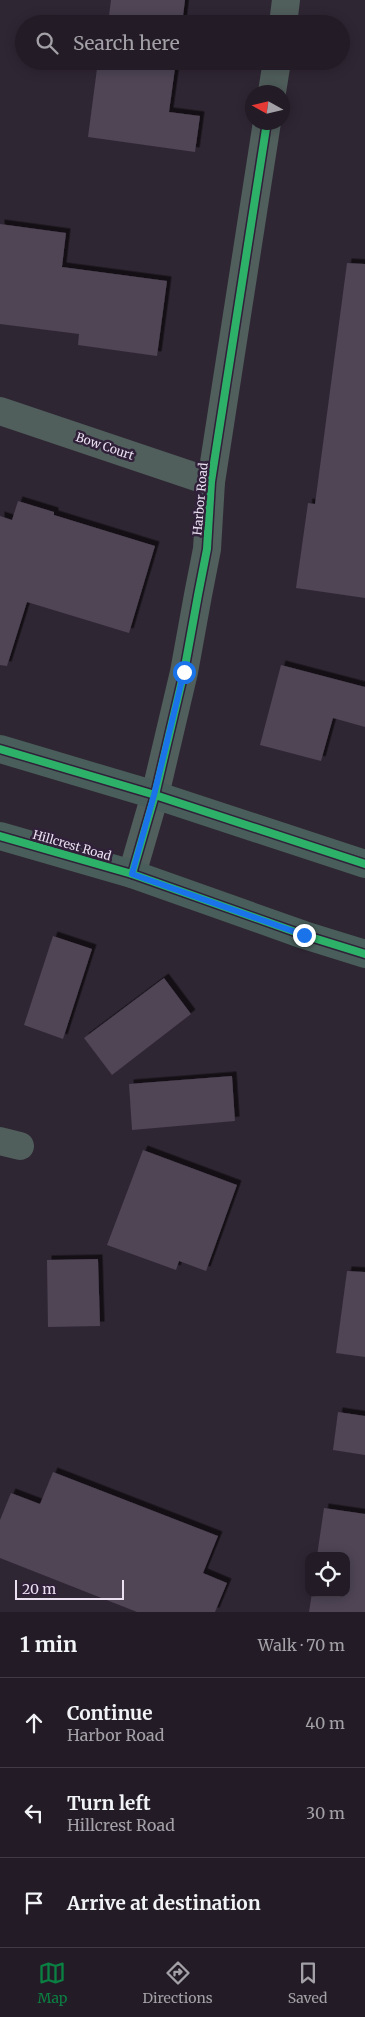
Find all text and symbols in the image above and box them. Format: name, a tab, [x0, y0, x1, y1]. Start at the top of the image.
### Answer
search box	[15, 15, 350, 70]
icon: search	[33, 29, 61, 57]
text: Search here	[73, 31, 180, 55]
north arrow	[245, 85, 290, 130]
street label: Bow Court	[74, 429, 136, 463]
street label: Harbor Road	[189, 462, 211, 536]
route start	[173, 661, 196, 684]
street label: Hillcrest Road	[31, 827, 113, 863]
route end	[293, 924, 316, 947]
map controls	[305, 1552, 350, 1597]
button: locate	[305, 1552, 350, 1597]
scale bar	[15, 1577, 124, 1600]
text: 20 m	[22, 1580, 56, 1598]
text: 1 min	[20, 1631, 77, 1658]
text: Walk · 70 m	[258, 1635, 345, 1655]
text: Continue	[67, 1701, 153, 1725]
icon: ahead	[20, 1709, 48, 1737]
text: 40 m	[305, 1713, 345, 1733]
text: Harbor Road	[67, 1725, 164, 1745]
text: Turn left	[67, 1791, 151, 1815]
icon: left	[20, 1799, 48, 1827]
text: 30 m	[306, 1803, 345, 1823]
text: Hillcrest Road	[67, 1815, 175, 1835]
icon: arrive	[20, 1889, 48, 1917]
text: Arrive at destination	[67, 1891, 261, 1915]
tab: Map	[38, 1959, 67, 2007]
tab: Directions	[143, 1959, 213, 2007]
tab: Saved	[288, 1959, 327, 2007]

